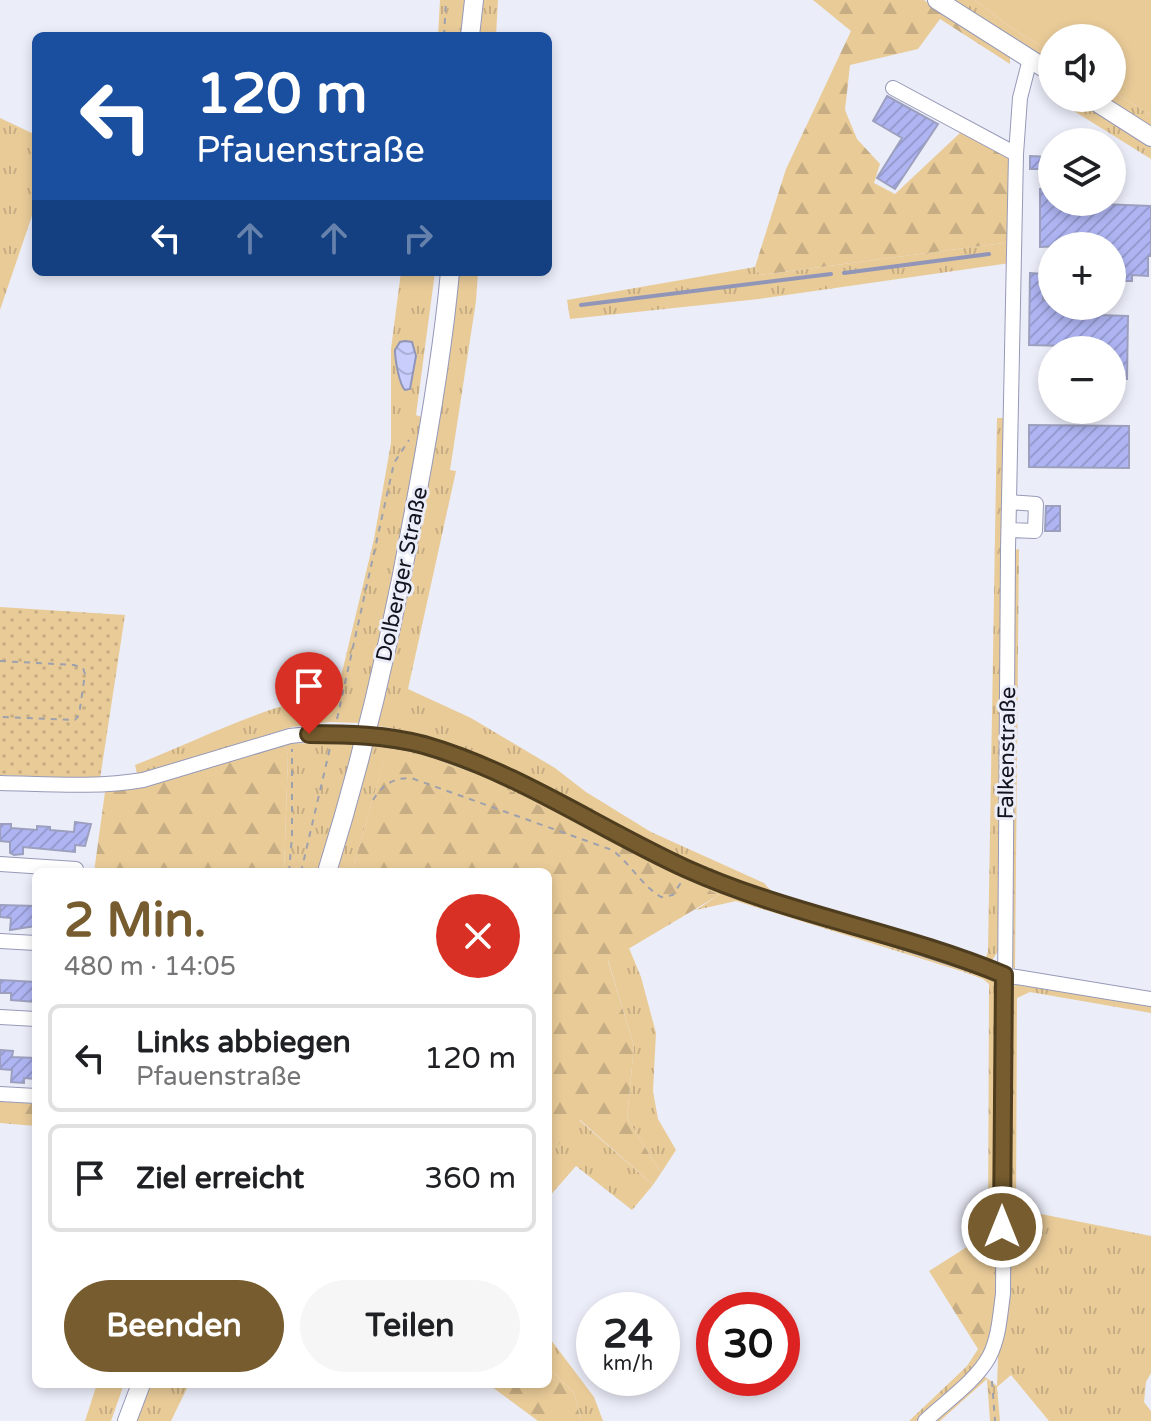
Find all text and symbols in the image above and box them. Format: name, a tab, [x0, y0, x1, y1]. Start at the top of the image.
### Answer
map controls	[1038, 24, 1126, 424]
button: sound	[1038, 24, 1126, 112]
text: 120 m	[196, 61, 367, 128]
icon: left	[64, 64, 168, 168]
button: layers	[1038, 128, 1126, 216]
text: Pfauenstraße	[196, 129, 425, 172]
icon: left	[144, 216, 188, 260]
icon: ahead	[228, 216, 272, 260]
icon: ahead	[312, 216, 356, 260]
icon: right	[396, 216, 440, 260]
button: +	[1038, 232, 1126, 320]
button: −	[1038, 336, 1126, 424]
street label: Dolberger Straße	[371, 484, 433, 664]
pin	[275, 652, 343, 734]
icon: arrive	[287, 664, 331, 708]
street label: Falkenstraße	[993, 686, 1021, 820]
text: 2 Min.	[64, 892, 206, 950]
button: close	[436, 894, 520, 978]
text: 480 m · 14:05	[64, 951, 236, 982]
text: Links abbiegen	[136, 1024, 351, 1061]
icon: left	[68, 1036, 112, 1080]
text: 120 m	[424, 1040, 516, 1077]
text: Pfauenstraße	[136, 1061, 301, 1092]
icon: arrive	[68, 1156, 112, 1200]
text: Ziel erreicht	[136, 1160, 304, 1197]
text: 360 m	[424, 1160, 516, 1197]
position arrow	[960, 1185, 1044, 1269]
button: Beenden	[64, 1280, 284, 1372]
button: Teilen	[300, 1280, 520, 1372]
speed limit sign: 30	[696, 1292, 800, 1396]
text: 24	[603, 1310, 653, 1358]
text: km/h	[603, 1352, 653, 1376]

